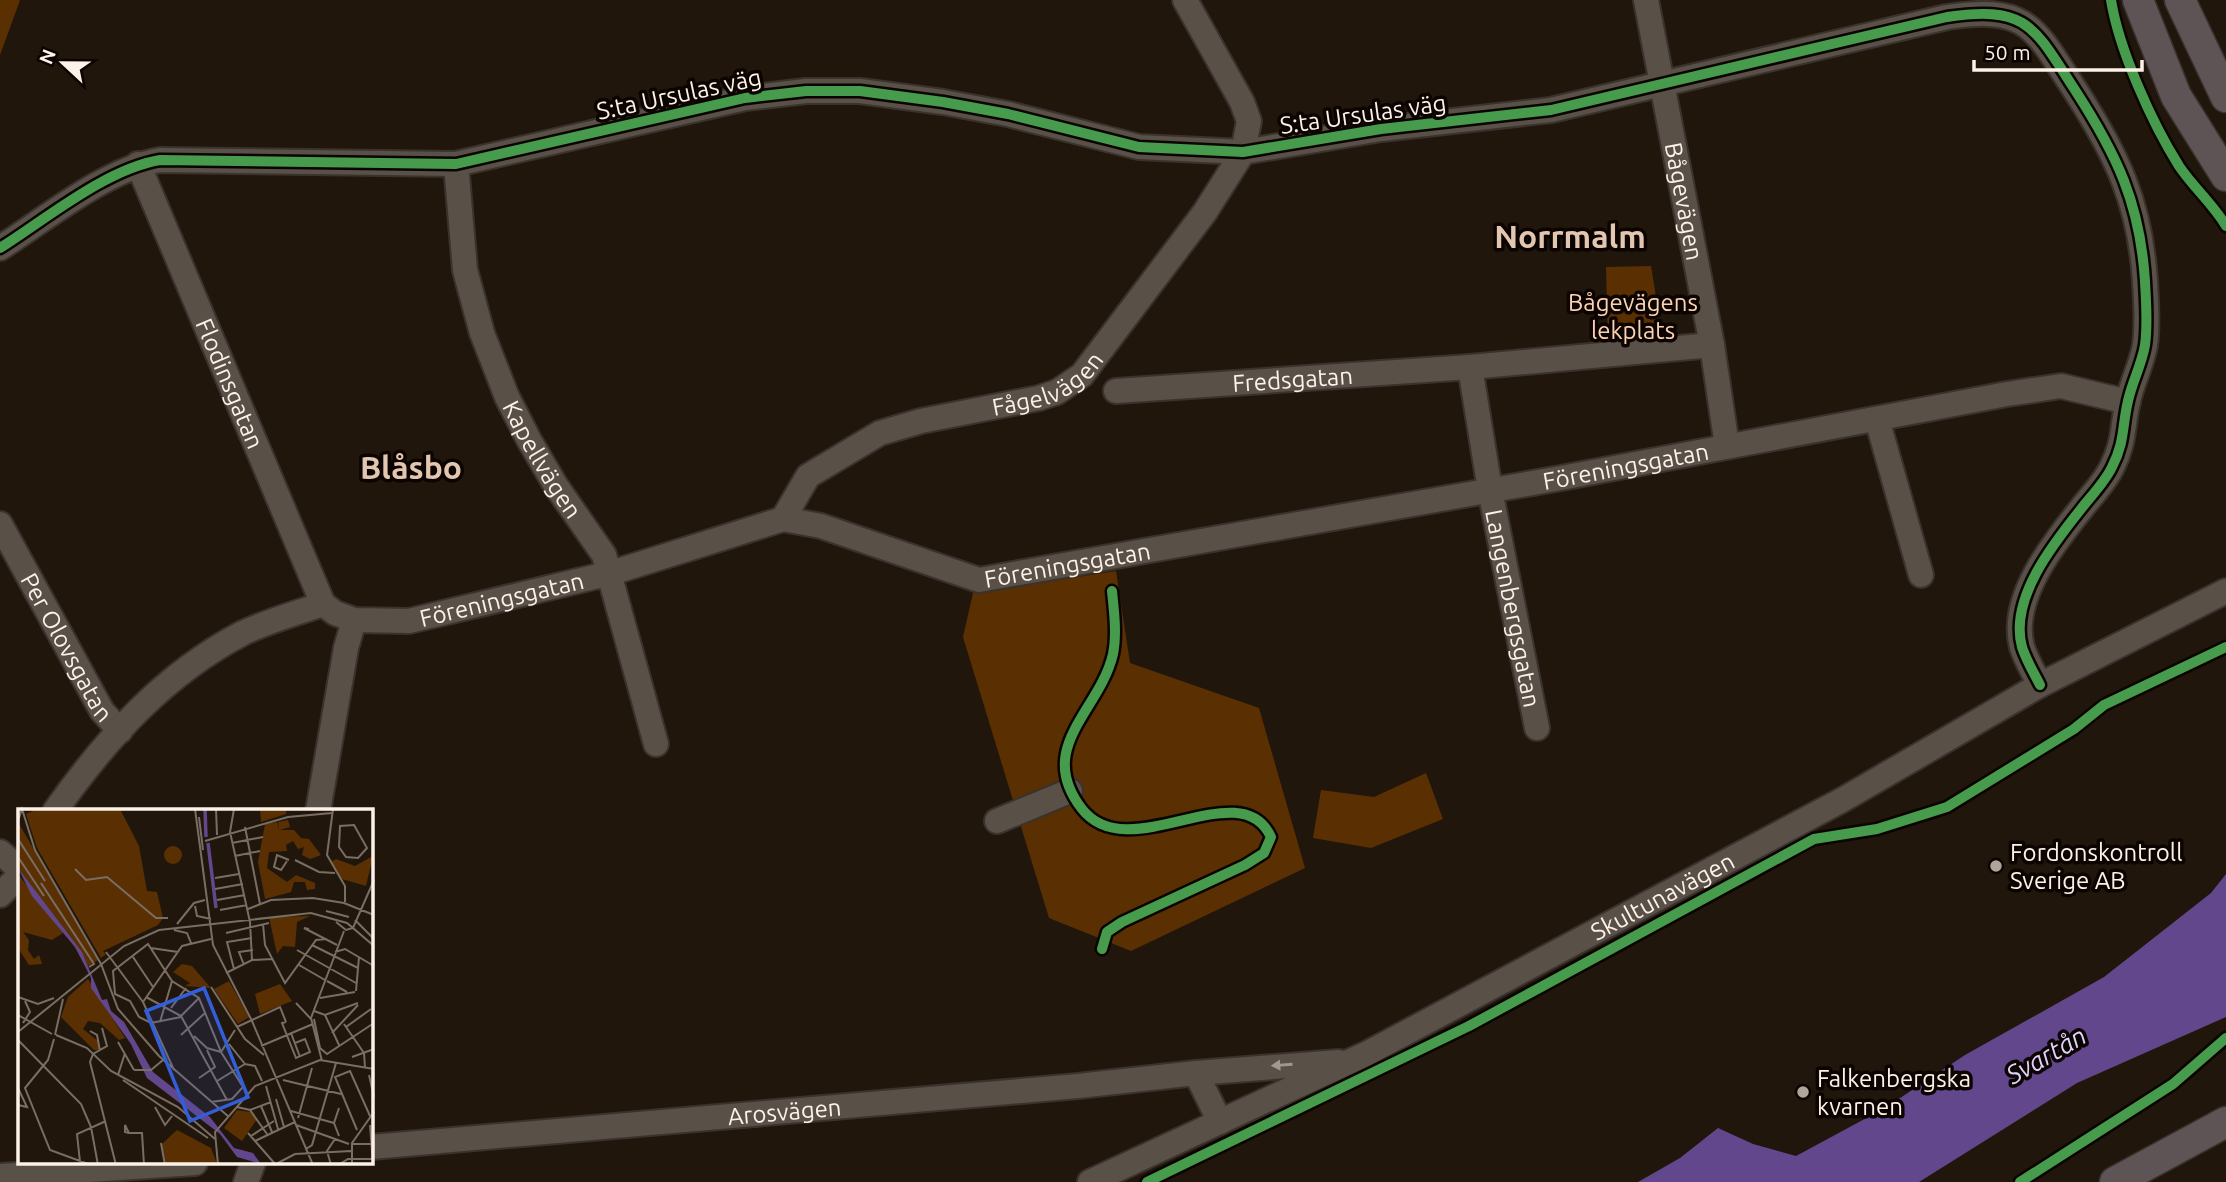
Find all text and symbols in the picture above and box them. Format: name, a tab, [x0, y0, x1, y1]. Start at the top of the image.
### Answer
north arrow	[28, 28, 98, 98]
scale bar	[1974, 28, 2142, 72]
text: 50 m	[1984, 40, 2031, 64]
text: N	[34, 46, 60, 67]
street label: S:ta Ursulas väg	[594, 63, 764, 125]
street label: S:ta Ursulas väg	[1278, 89, 1448, 139]
street label: Bågevägen	[1660, 140, 1709, 263]
district label: Norrmalm	[1494, 218, 1646, 254]
park label: Bågevägens lekplats	[1568, 289, 1698, 344]
street label: Flodinsgatan	[191, 314, 270, 453]
street label: Fågelvägen	[990, 347, 1108, 420]
street label: Fredsgatan	[1232, 361, 1354, 397]
street label: Kapellvägen	[498, 396, 588, 523]
street label: Föreningsgatan	[1541, 437, 1711, 494]
district label: Blåsbo	[360, 449, 462, 485]
street label: Langenbergsgatan	[1481, 507, 1546, 710]
street label: Föreningsgatan	[982, 537, 1152, 592]
street label: Föreningsgatan	[417, 566, 587, 632]
street label: Per Olovsgatan	[16, 568, 118, 727]
inset map	[18, 809, 373, 1164]
place label: Fordonskontroll Sverige AB	[2010, 839, 2182, 894]
street label: Skultunavägen	[1586, 847, 1739, 945]
marker: Fordonskontroll Sverige AB	[1988, 858, 2004, 874]
water label: Svartån	[2000, 1021, 2091, 1090]
one-way arrow	[1270, 1059, 1292, 1070]
place label: Falkenbergska kvarnen	[1817, 1065, 1971, 1120]
marker: Falkenbergska kvarnen	[1795, 1084, 1811, 1100]
street label: Arosvägen	[727, 1093, 842, 1130]

